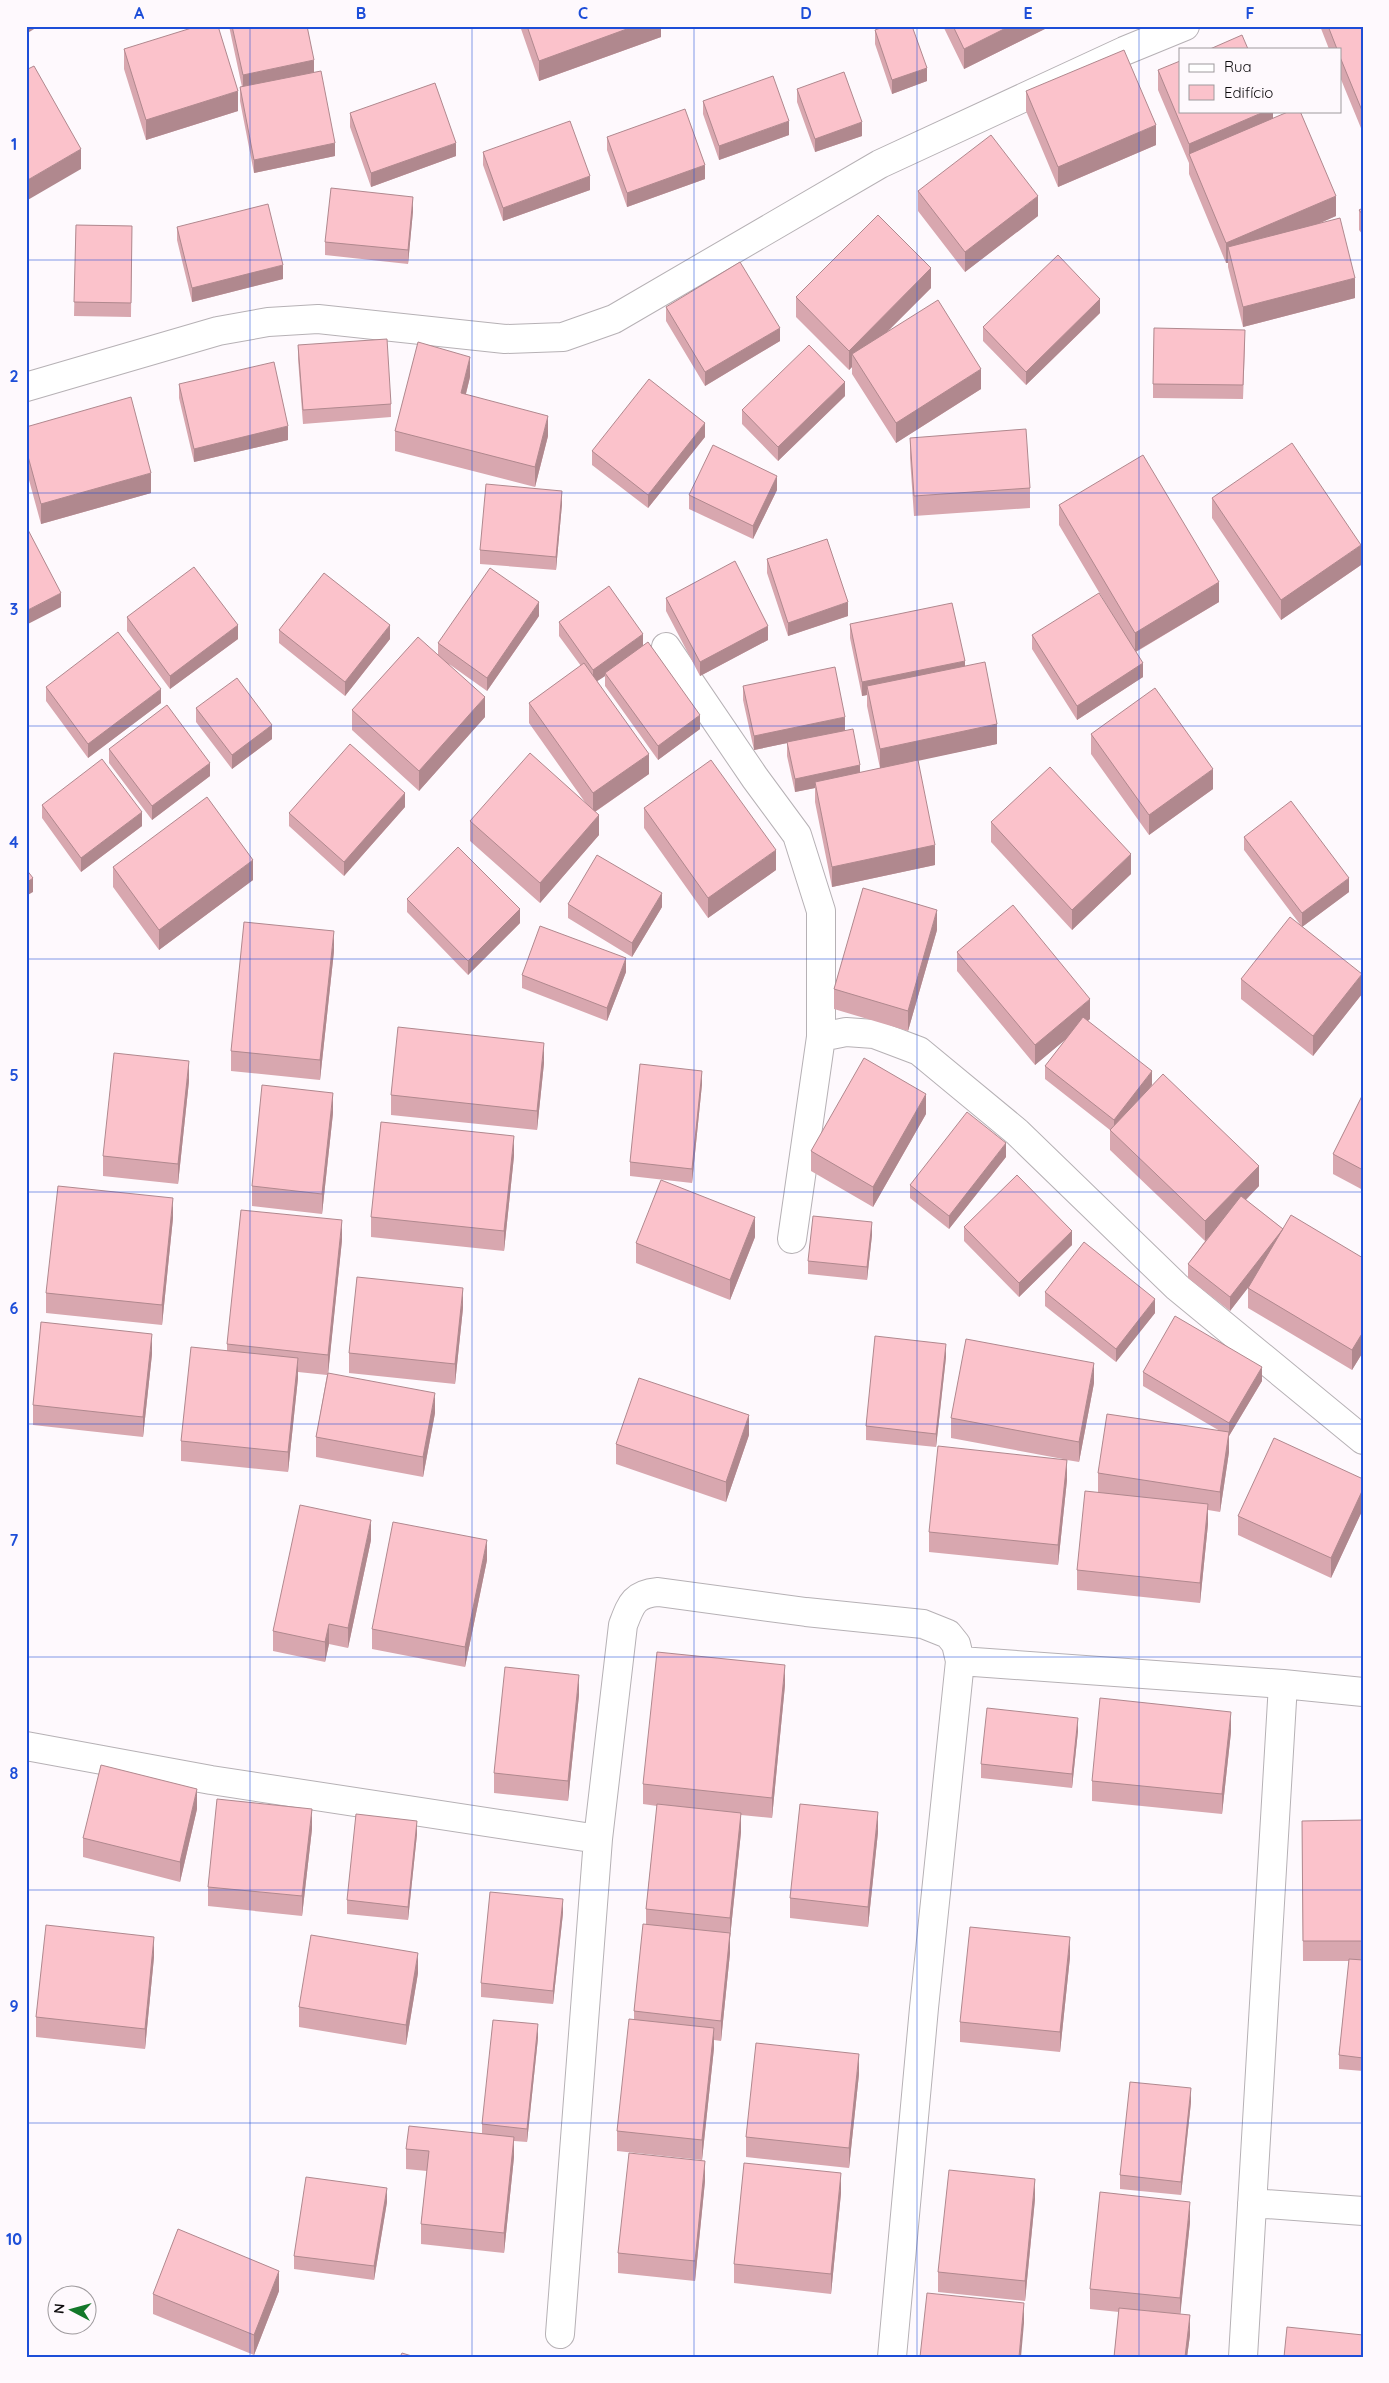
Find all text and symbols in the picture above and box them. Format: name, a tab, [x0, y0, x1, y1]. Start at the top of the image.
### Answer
text: A	[134, 3, 145, 23]
text: B	[356, 3, 366, 23]
text: C	[578, 3, 588, 23]
text: D	[800, 3, 812, 23]
text: E	[1023, 3, 1033, 23]
text: F	[1246, 3, 1255, 23]
legend	[1179, 48, 1342, 112]
text: Rua	[1224, 57, 1252, 76]
text: Edifício	[1224, 83, 1273, 102]
text: 1	[11, 134, 17, 154]
text: 2	[9, 366, 19, 386]
text: 3	[10, 599, 18, 619]
text: 4	[9, 832, 19, 852]
text: 5	[9, 1065, 19, 1085]
text: 6	[10, 1298, 19, 1318]
text: 7	[10, 1530, 19, 1550]
text: 8	[10, 1763, 19, 1783]
text: 9	[9, 1996, 19, 2016]
text: 10	[6, 2229, 22, 2249]
north arrow	[48, 2286, 98, 2336]
text: N	[50, 2303, 69, 2315]

